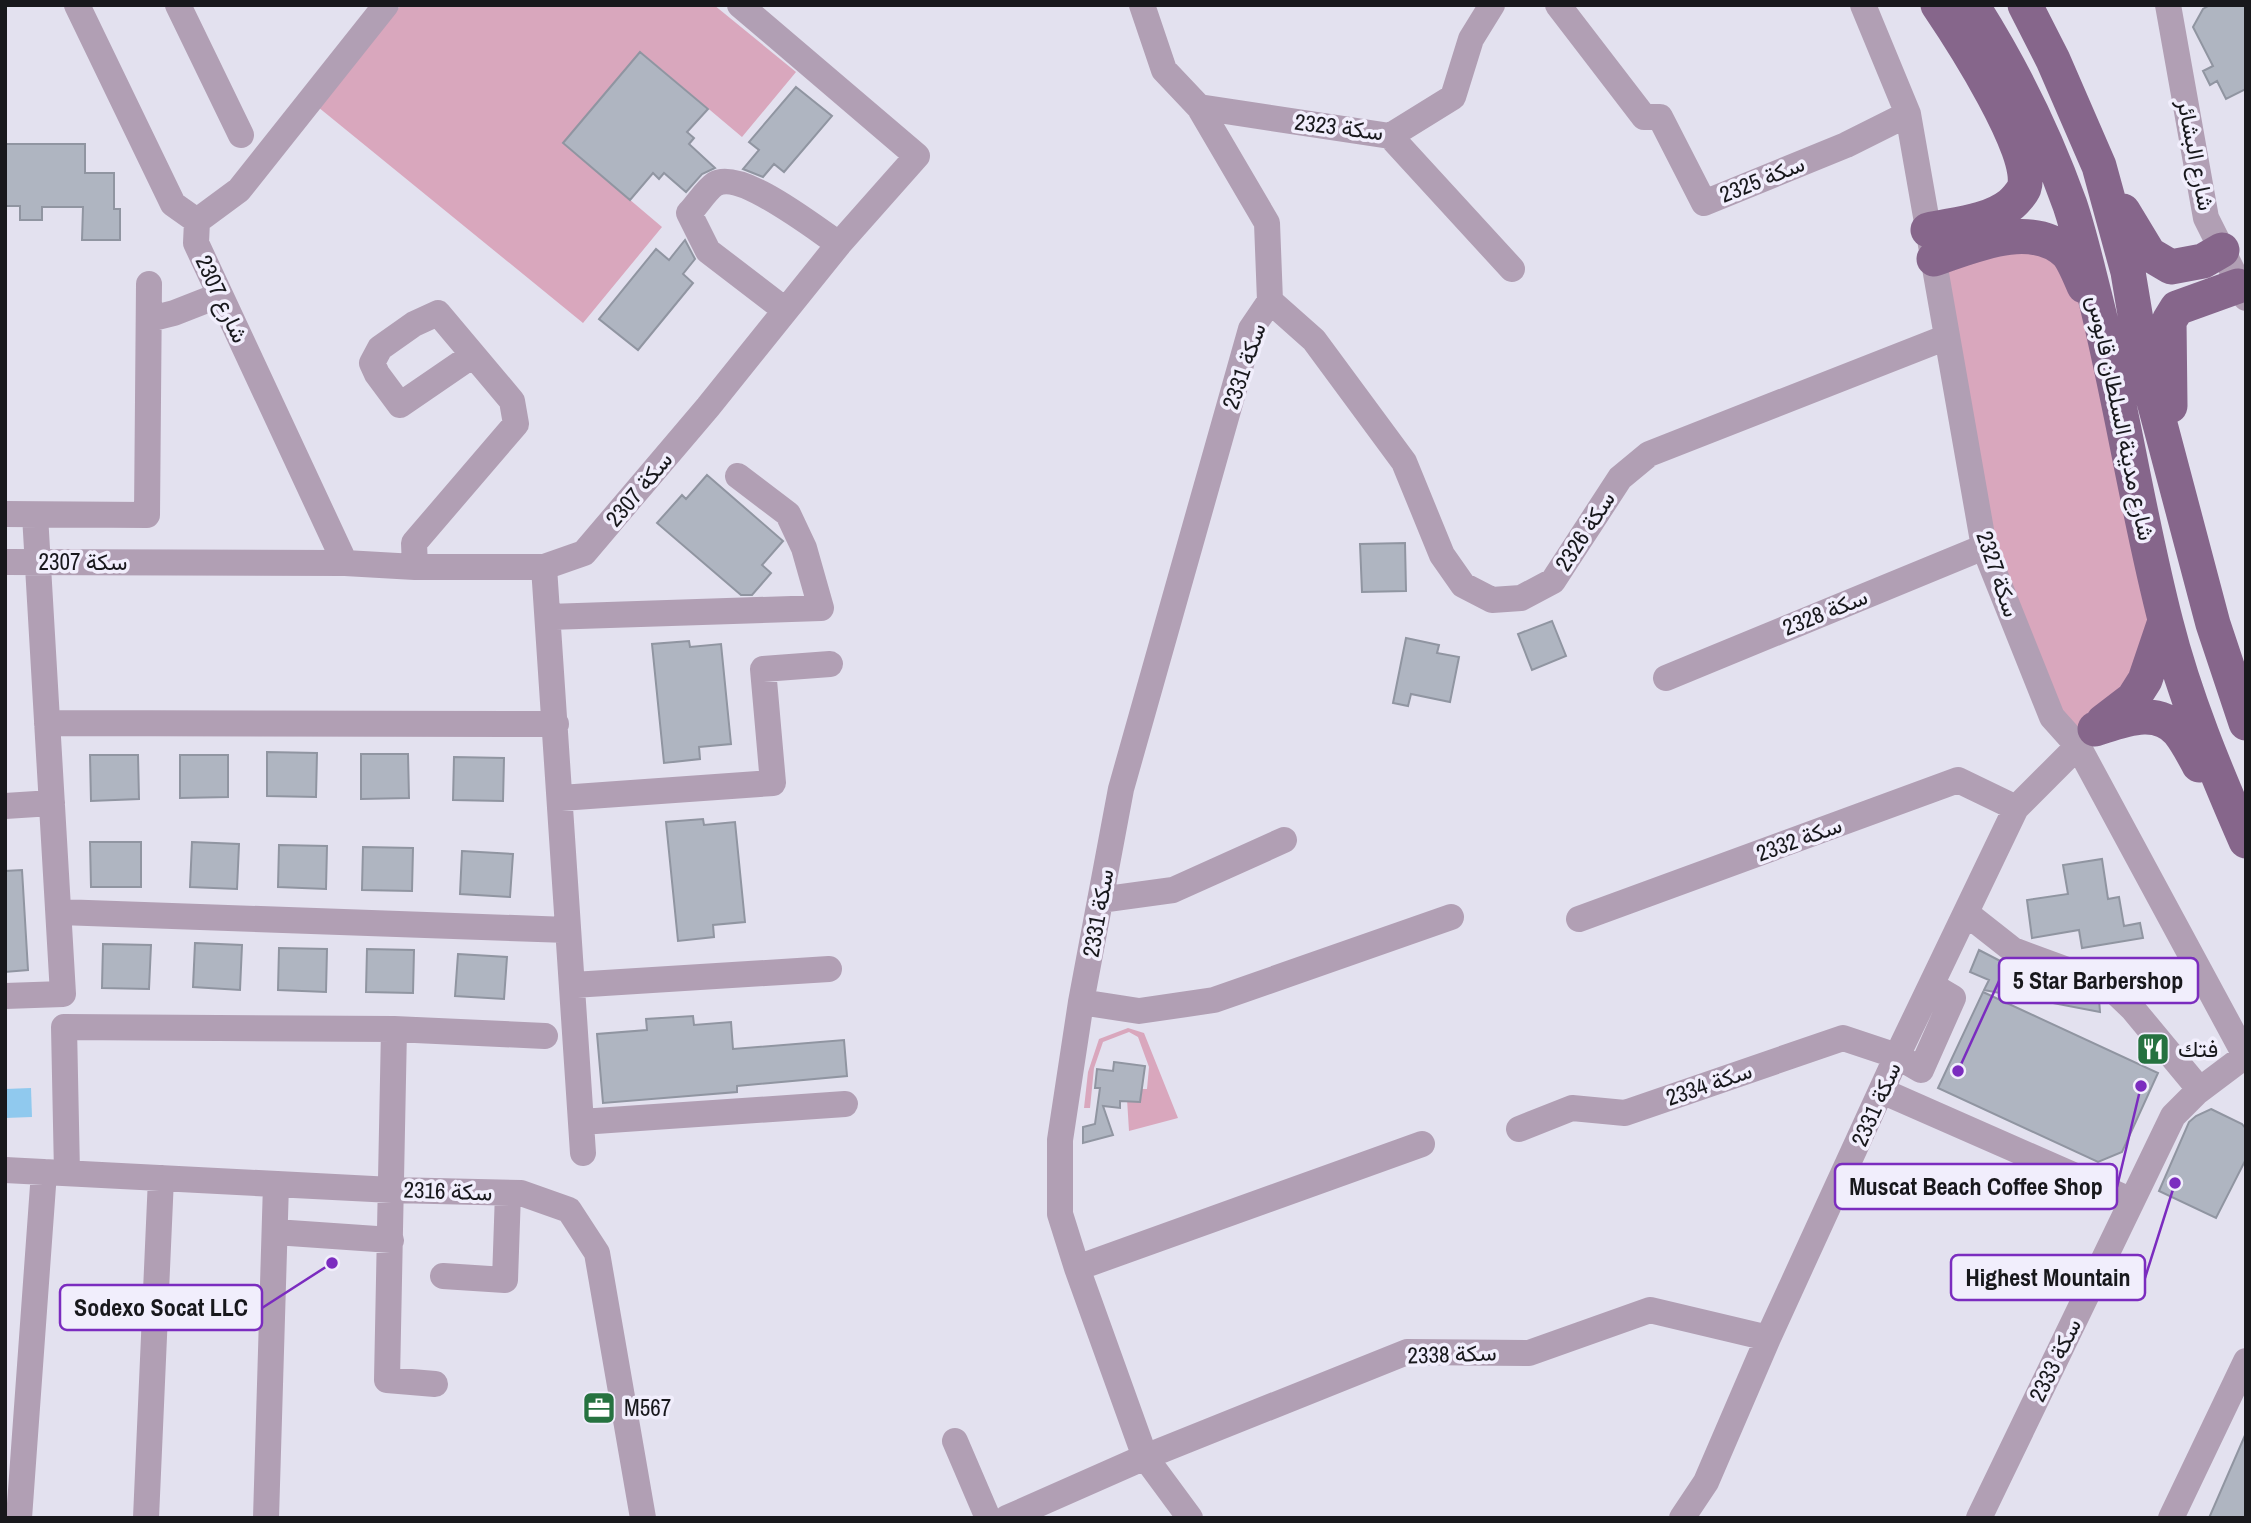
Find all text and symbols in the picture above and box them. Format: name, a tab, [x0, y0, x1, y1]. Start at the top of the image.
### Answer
street label: شارع البشائر	[2169, 96, 2222, 213]
street label: سكة 2323	[1293, 106, 1385, 147]
street label: سكة 2325	[1715, 147, 1809, 210]
street label: 2307 شارع	[188, 250, 256, 348]
street label: شارع مدينة السلطان قابوس	[2079, 292, 2163, 544]
street label: سكة 2331	[1214, 319, 1273, 413]
street label: سكة 2307	[598, 445, 679, 533]
street label: سكة 2326	[1547, 485, 1622, 576]
street label: سكة 2327	[1969, 527, 2028, 621]
street label: سكة 2307	[38, 546, 128, 577]
street label: سكة 2328	[1778, 580, 1872, 643]
street label: سكة 2332	[1752, 809, 1846, 868]
street label: سكة 2331	[1075, 866, 1121, 959]
callout: 5 Star Barbershop	[1999, 958, 2198, 1003]
text: 5 Star Barbershop	[2013, 964, 2183, 996]
restaurant icon: فتك	[2134, 1030, 2172, 1068]
place label: فتك	[2178, 1033, 2218, 1064]
street label: سكة 2334	[1662, 1054, 1756, 1113]
street label: سكة 2331	[1843, 1057, 1908, 1151]
callout: Muscat Beach Coffee Shop	[1835, 1164, 2117, 1209]
text: Muscat Beach Coffee Shop	[1849, 1170, 2103, 1202]
street label: 2316 سكة	[403, 1173, 493, 1208]
callout: Highest Mountain	[1951, 1255, 2145, 1300]
text: Highest Mountain	[1965, 1261, 2131, 1293]
callout: Sodexo Socat LLC	[60, 1285, 262, 1330]
text: Sodexo Socat LLC	[74, 1291, 248, 1323]
street label: سكة 2333	[2021, 1313, 2088, 1407]
street label: سكة 2338	[1407, 1336, 1497, 1371]
office icon: M567	[580, 1389, 618, 1427]
place label: M567	[624, 1392, 671, 1423]

